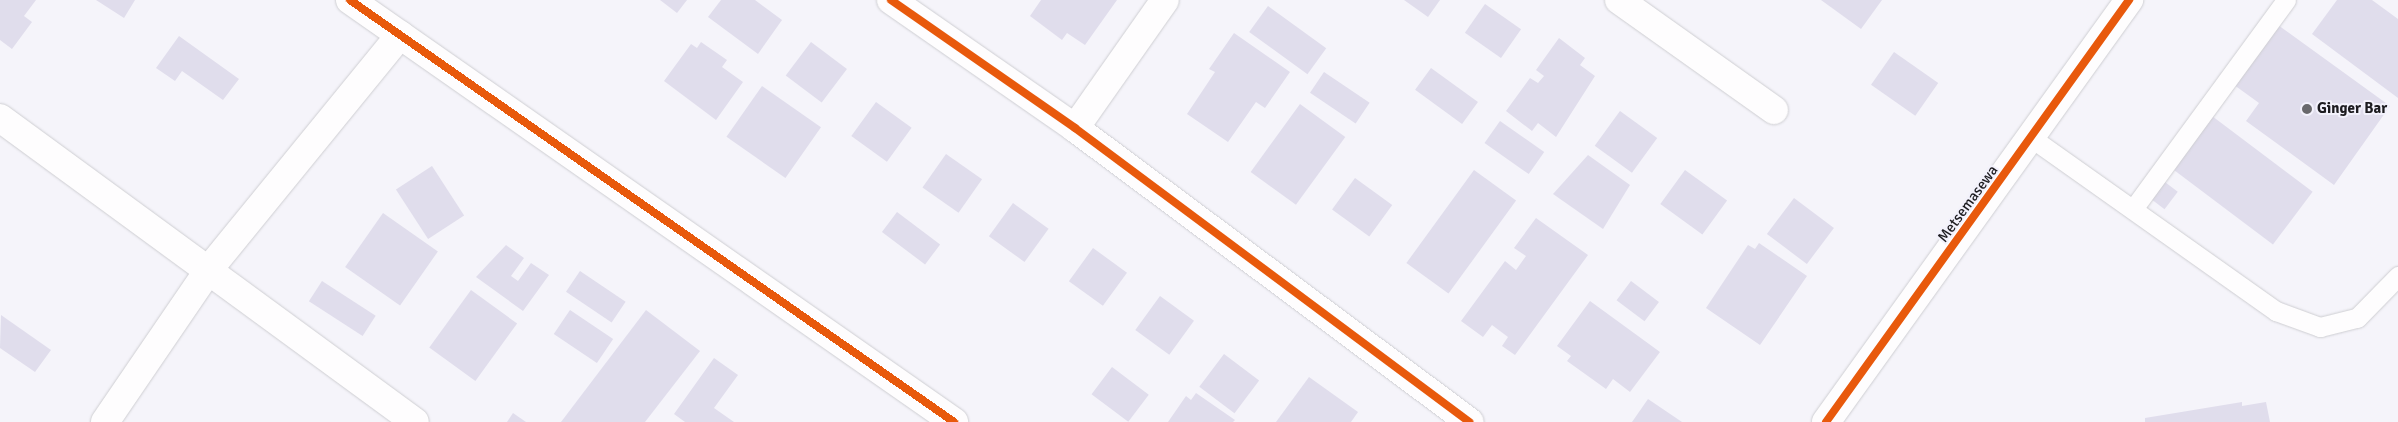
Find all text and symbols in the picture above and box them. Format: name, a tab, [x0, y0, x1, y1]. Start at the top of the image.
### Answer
place label: Ginger Bar	[2317, 100, 2387, 118]
marker: Ginger Bar	[2301, 103, 2313, 115]
street label: Metsemasewa	[1934, 162, 2002, 246]

